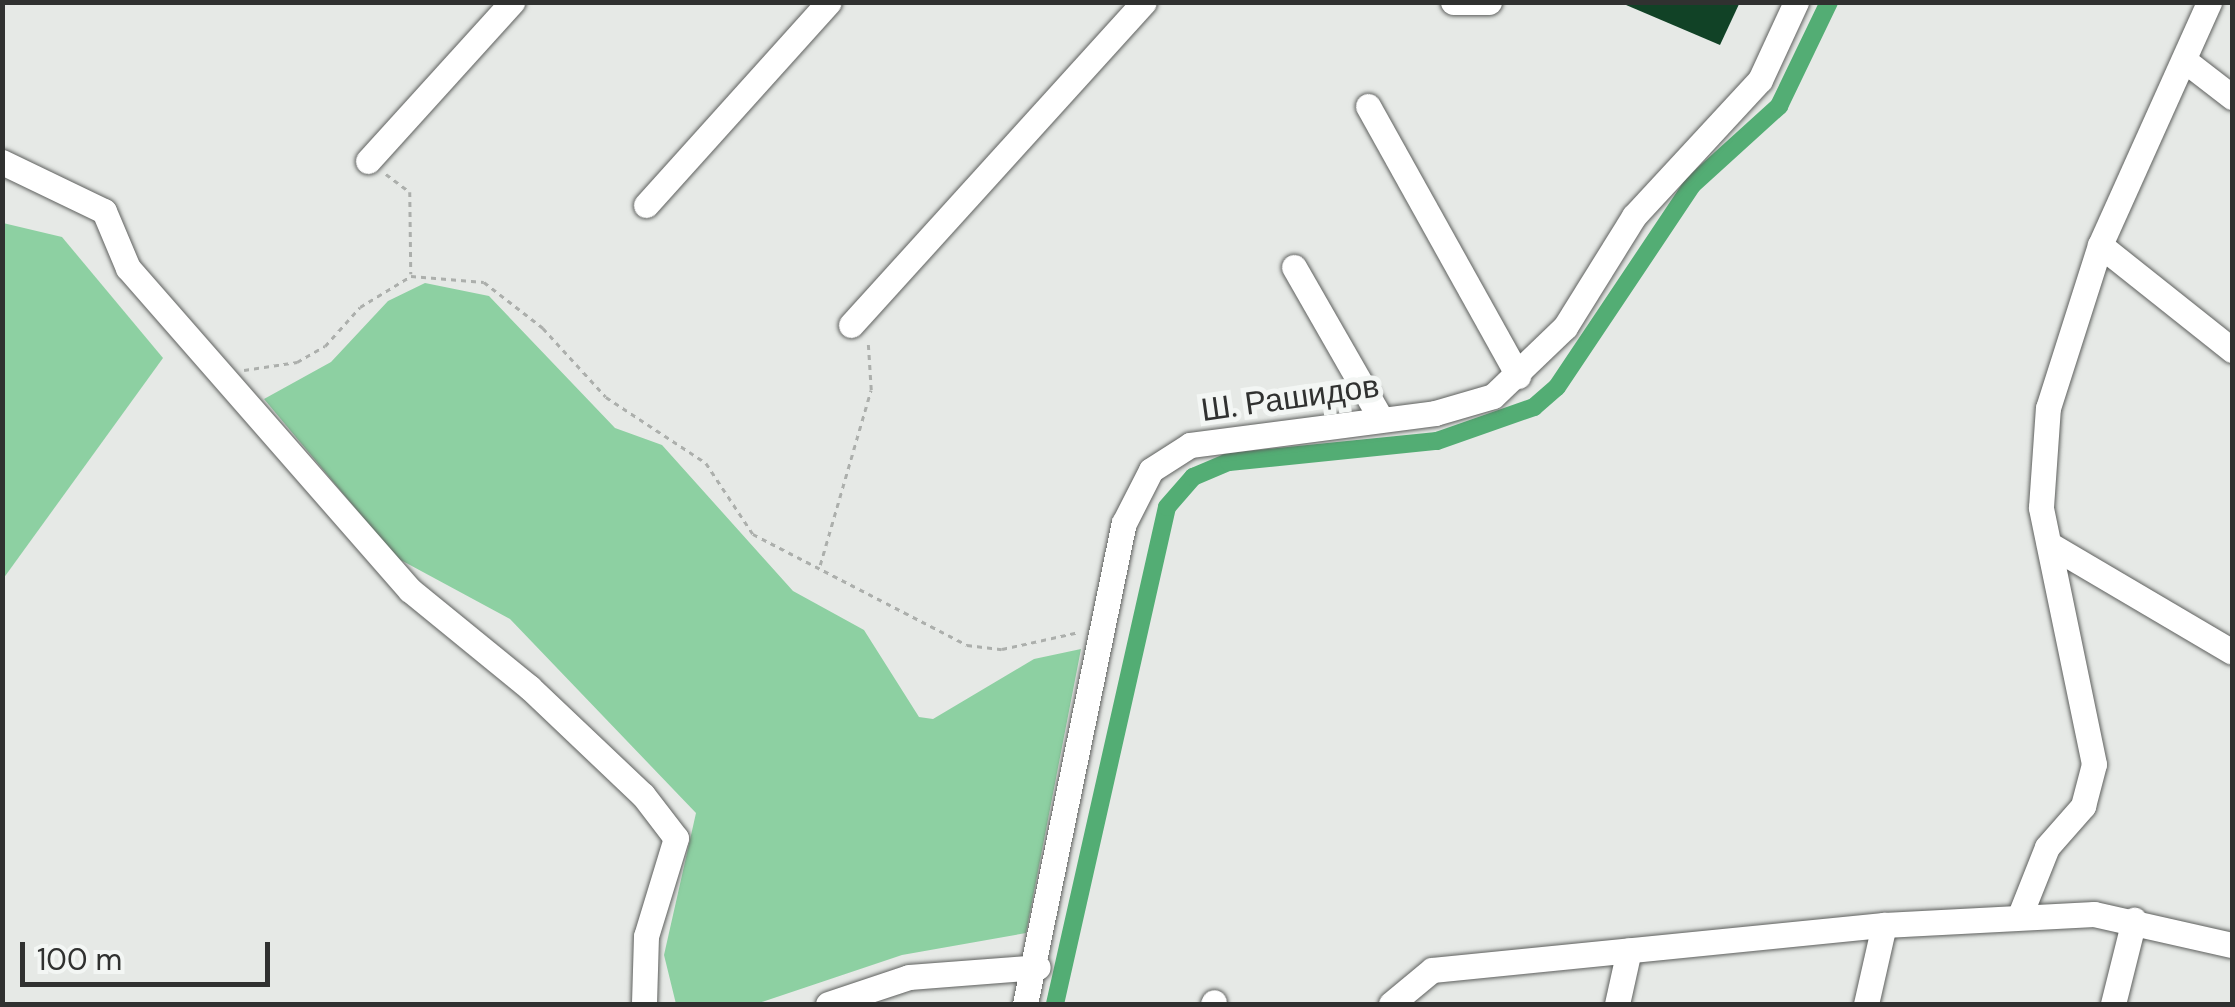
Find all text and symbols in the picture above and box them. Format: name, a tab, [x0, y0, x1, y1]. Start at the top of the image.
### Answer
street label: Ш. Рашидов	[1199, 367, 1381, 429]
scale bar	[25, 922, 275, 984]
text: 100 m	[37, 940, 122, 979]

